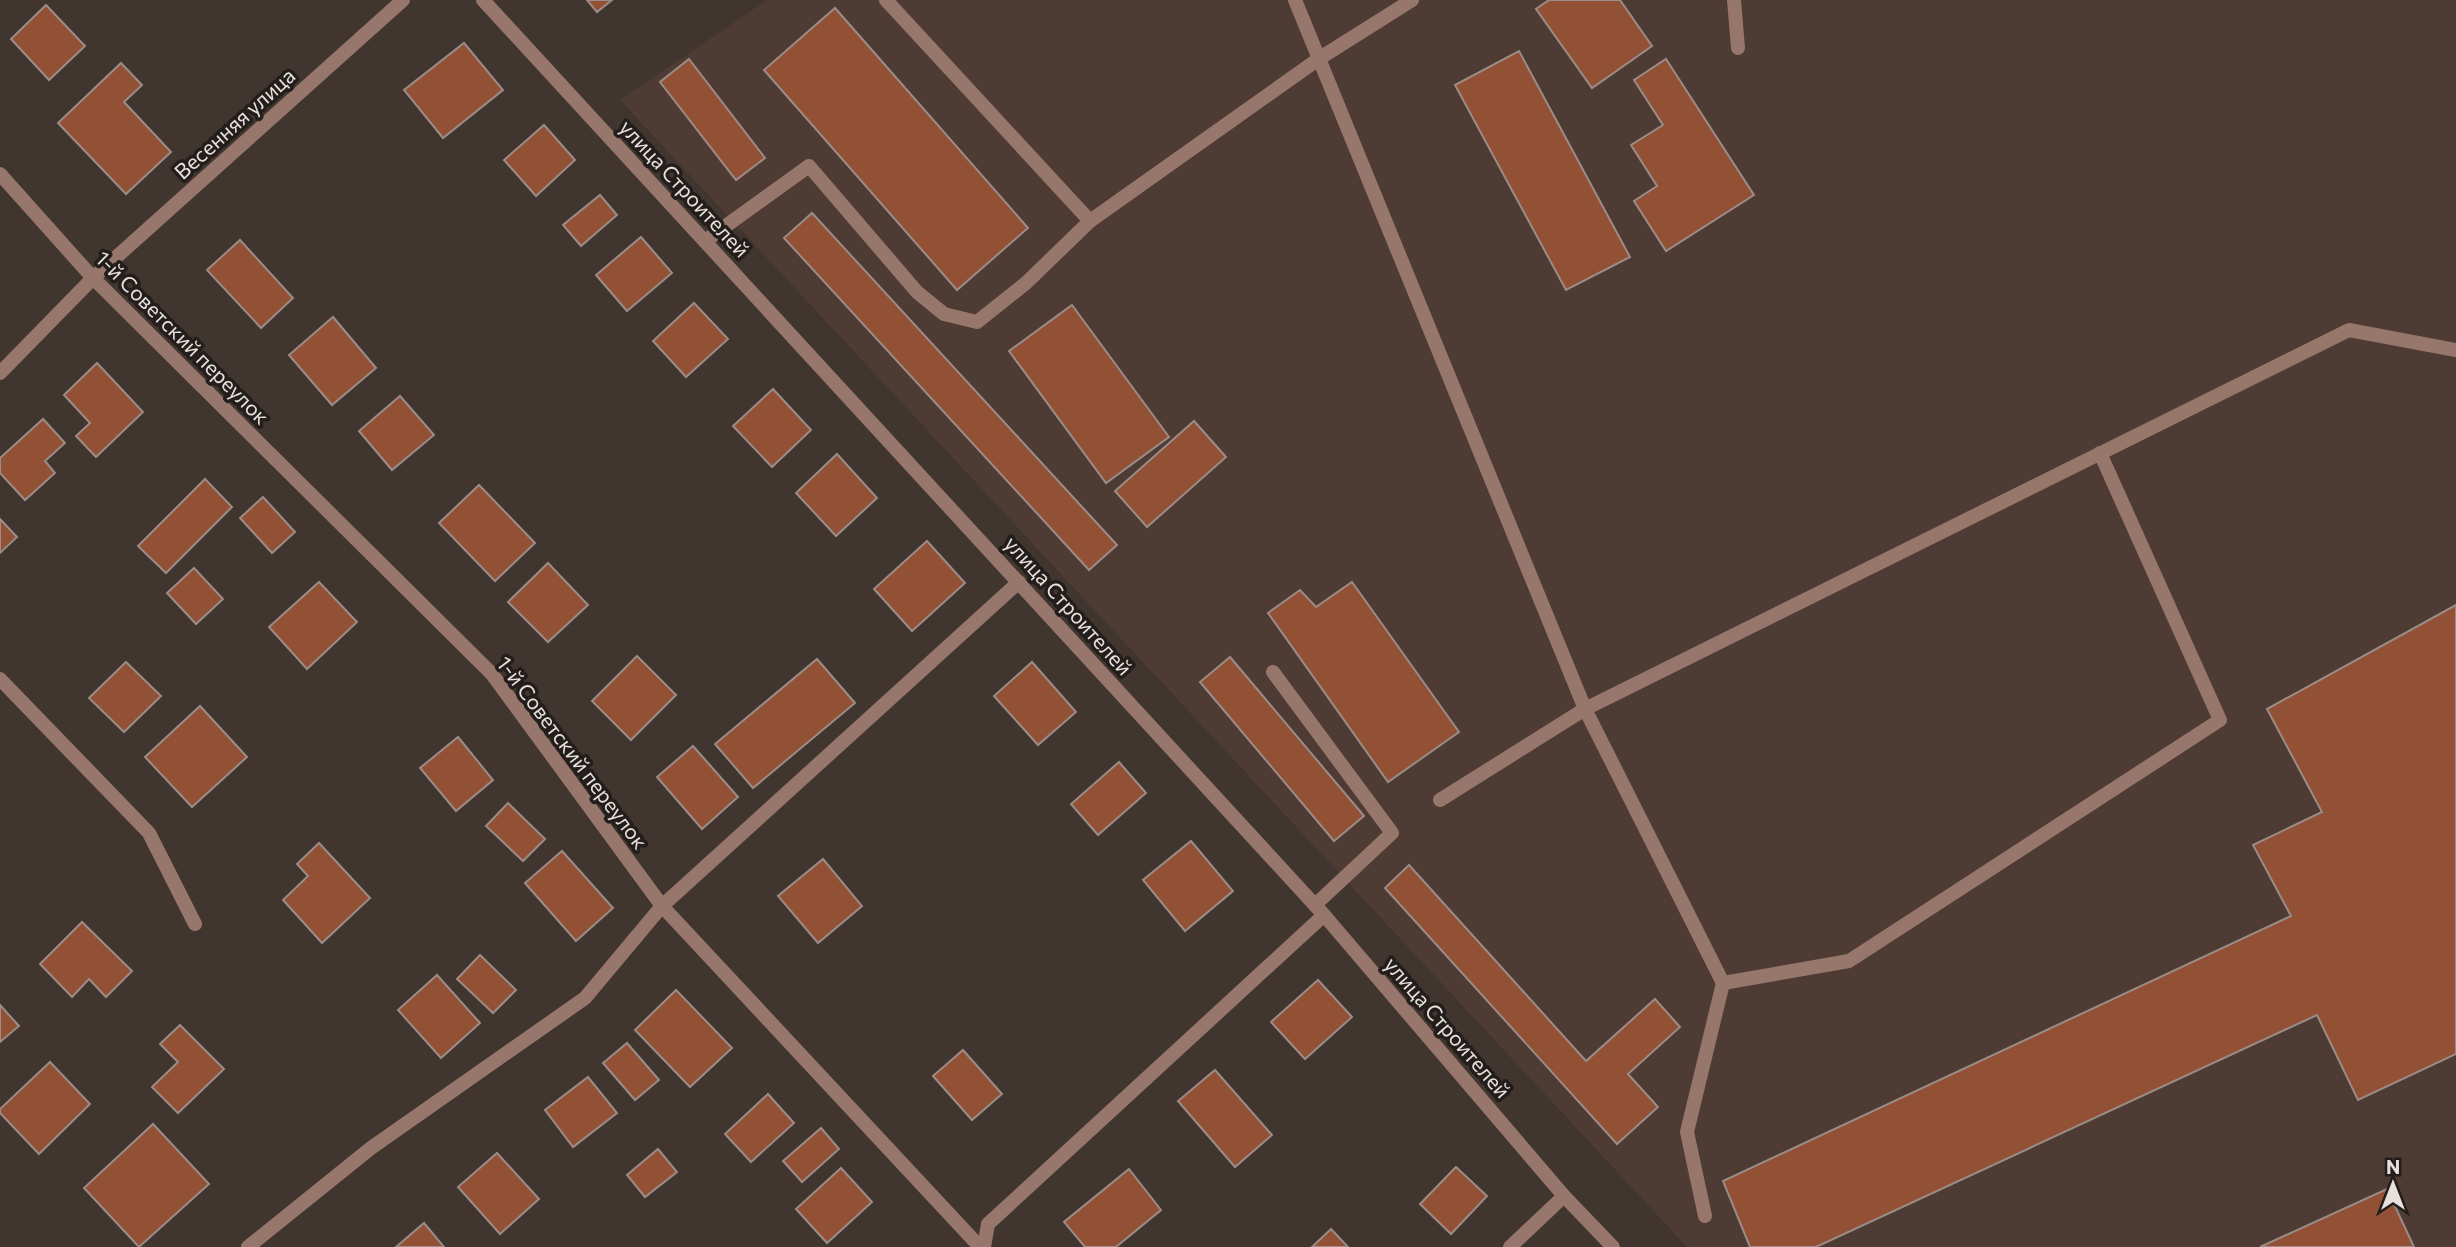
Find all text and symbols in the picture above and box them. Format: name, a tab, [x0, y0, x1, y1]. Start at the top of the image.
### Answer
street label: Весенняя улица	[169, 62, 299, 184]
street label: улица Строителей	[615, 114, 755, 262]
street label: 1-й Советский переулок	[91, 245, 275, 429]
street label: улица Строителей	[1000, 530, 1138, 680]
street label: 1-й Советский переулок	[492, 651, 654, 853]
street label: улица Строителей	[1380, 952, 1516, 1102]
north arrow	[2358, 1149, 2428, 1219]
text: N	[2386, 1155, 2400, 1178]

